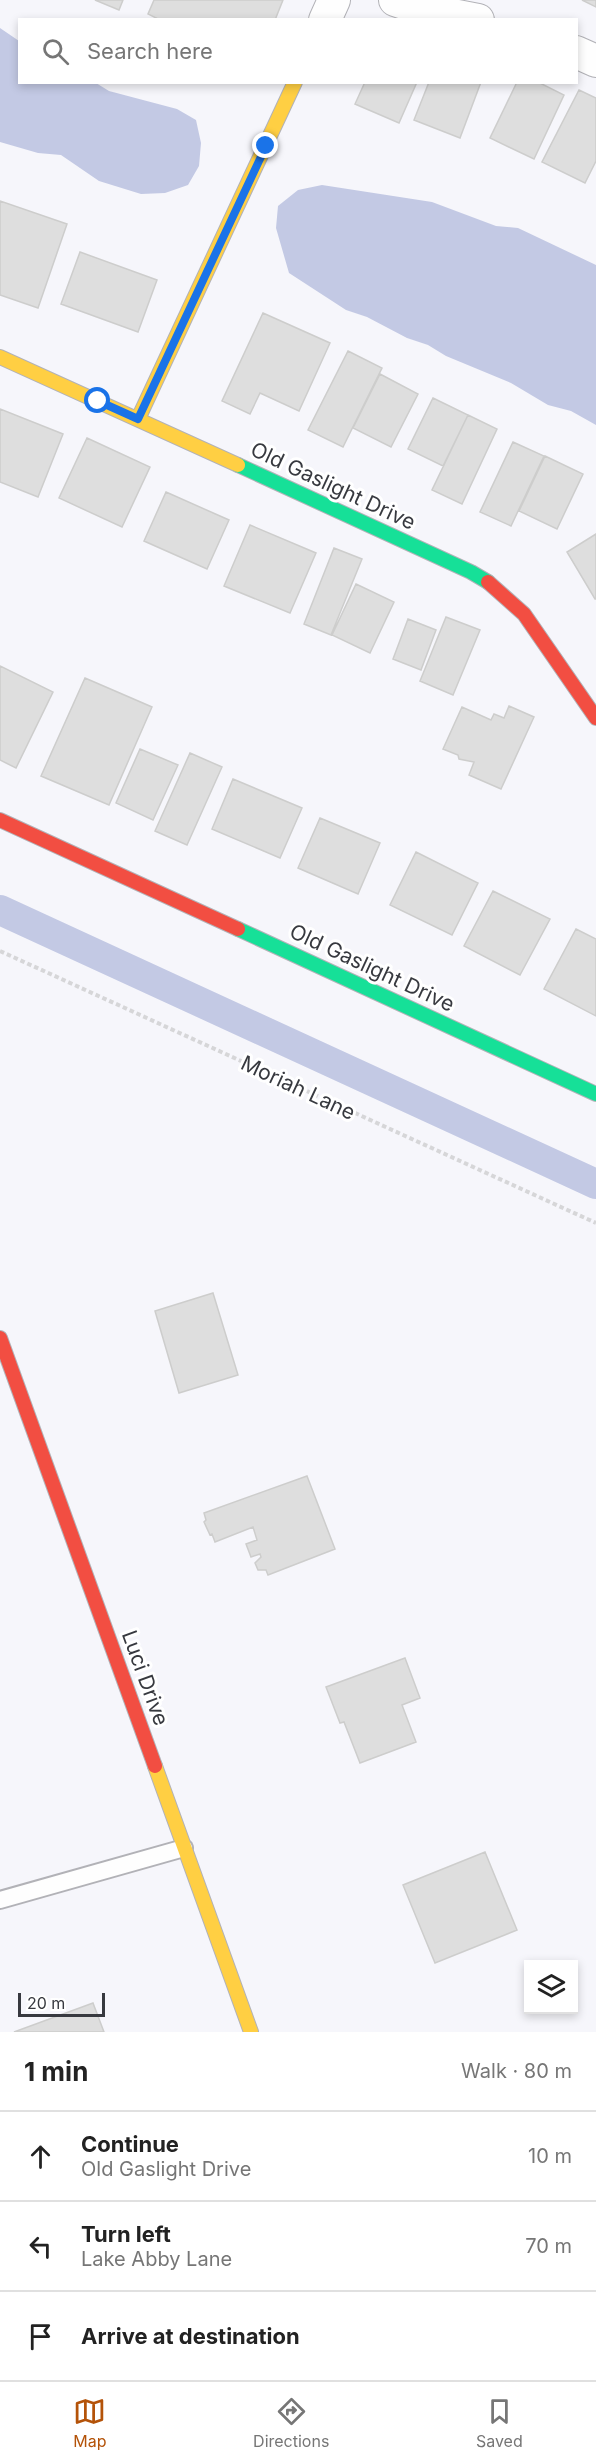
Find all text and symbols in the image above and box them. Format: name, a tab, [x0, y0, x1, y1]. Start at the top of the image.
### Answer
search box	[18, 18, 578, 84]
icon: search	[39, 35, 72, 68]
text: Search here	[87, 38, 213, 64]
route end	[252, 132, 278, 158]
route start	[84, 387, 110, 413]
street label: Old Gaslight Drive	[247, 436, 420, 535]
street label: Old Gaslight Drive	[286, 918, 459, 1017]
street label: Moriah Lane	[237, 1050, 359, 1125]
street label: Luci Drive	[117, 1627, 174, 1729]
map controls	[524, 1960, 578, 2014]
button: layers	[524, 1960, 578, 2014]
scale bar	[18, 1990, 105, 2018]
text: 20 m	[27, 1993, 65, 2013]
text: 1 min	[24, 2056, 88, 2087]
text: Walk · 80 m	[461, 2059, 572, 2083]
text: Continue	[81, 2131, 179, 2157]
icon: ahead	[24, 2140, 57, 2173]
text: 10 m	[528, 2144, 572, 2168]
text: Old Gaslight Drive	[81, 2157, 251, 2181]
text: Turn left	[81, 2221, 171, 2247]
icon: left	[24, 2230, 57, 2263]
text: 70 m	[525, 2234, 572, 2258]
text: Lake Abby Lane	[81, 2247, 232, 2271]
icon: arrive	[24, 2320, 57, 2353]
text: Arrive at destination	[81, 2323, 300, 2349]
tab: Map	[73, 2395, 107, 2451]
tab: Directions	[253, 2395, 329, 2451]
tab: Saved	[476, 2395, 523, 2451]

